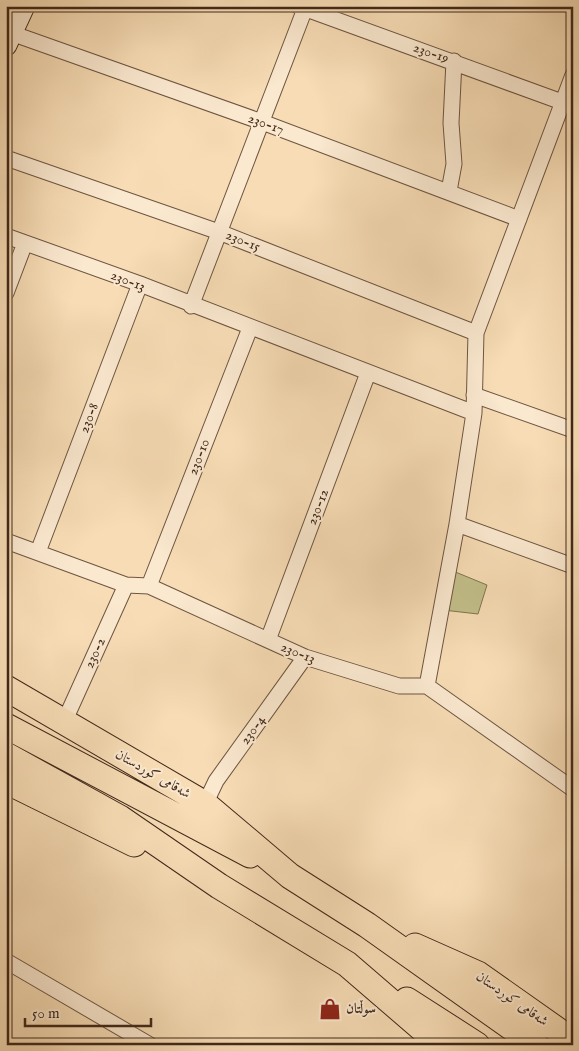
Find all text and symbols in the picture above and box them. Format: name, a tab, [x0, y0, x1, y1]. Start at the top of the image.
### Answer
street label: 230-19	[411, 39, 451, 67]
street label: 230-17	[246, 109, 286, 139]
street label: 230-15	[223, 226, 263, 256]
street label: 230-13	[108, 266, 148, 296]
street label: 230-8	[75, 400, 103, 436]
street label: 230-10	[184, 436, 214, 478]
street label: 230-12	[303, 486, 333, 527]
street label: 230-2	[80, 634, 110, 671]
street label: 230-13	[278, 638, 318, 668]
street label: 230-4	[236, 712, 270, 748]
street label: شەقامی کوردستان	[112, 745, 194, 803]
street label: شەقامی کوردستان	[472, 967, 552, 1031]
scale bar	[25, 996, 151, 1028]
shop icon: سوڵتان	[317, 996, 343, 1022]
place label: سوڵتان	[346, 1000, 376, 1018]
text: 50 m	[32, 1004, 60, 1023]

